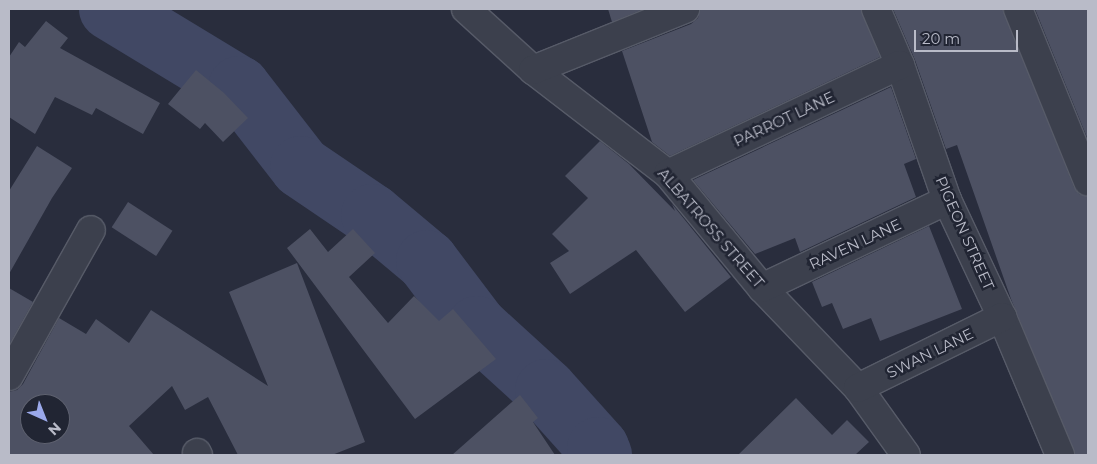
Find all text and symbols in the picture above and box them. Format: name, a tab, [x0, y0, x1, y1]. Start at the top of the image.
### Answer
scale bar	[917, 20, 1021, 52]
text: 20 m	[922, 29, 960, 48]
street label: PARROT LANE	[731, 88, 837, 150]
street label: ALBATROSS STREET	[654, 164, 768, 292]
street label: PIGEON STREET	[932, 173, 998, 293]
street label: RAVEN LANE	[806, 215, 904, 273]
street label: SWAN LANE	[884, 324, 976, 382]
north arrow	[20, 394, 70, 444]
text: N	[44, 419, 65, 439]

